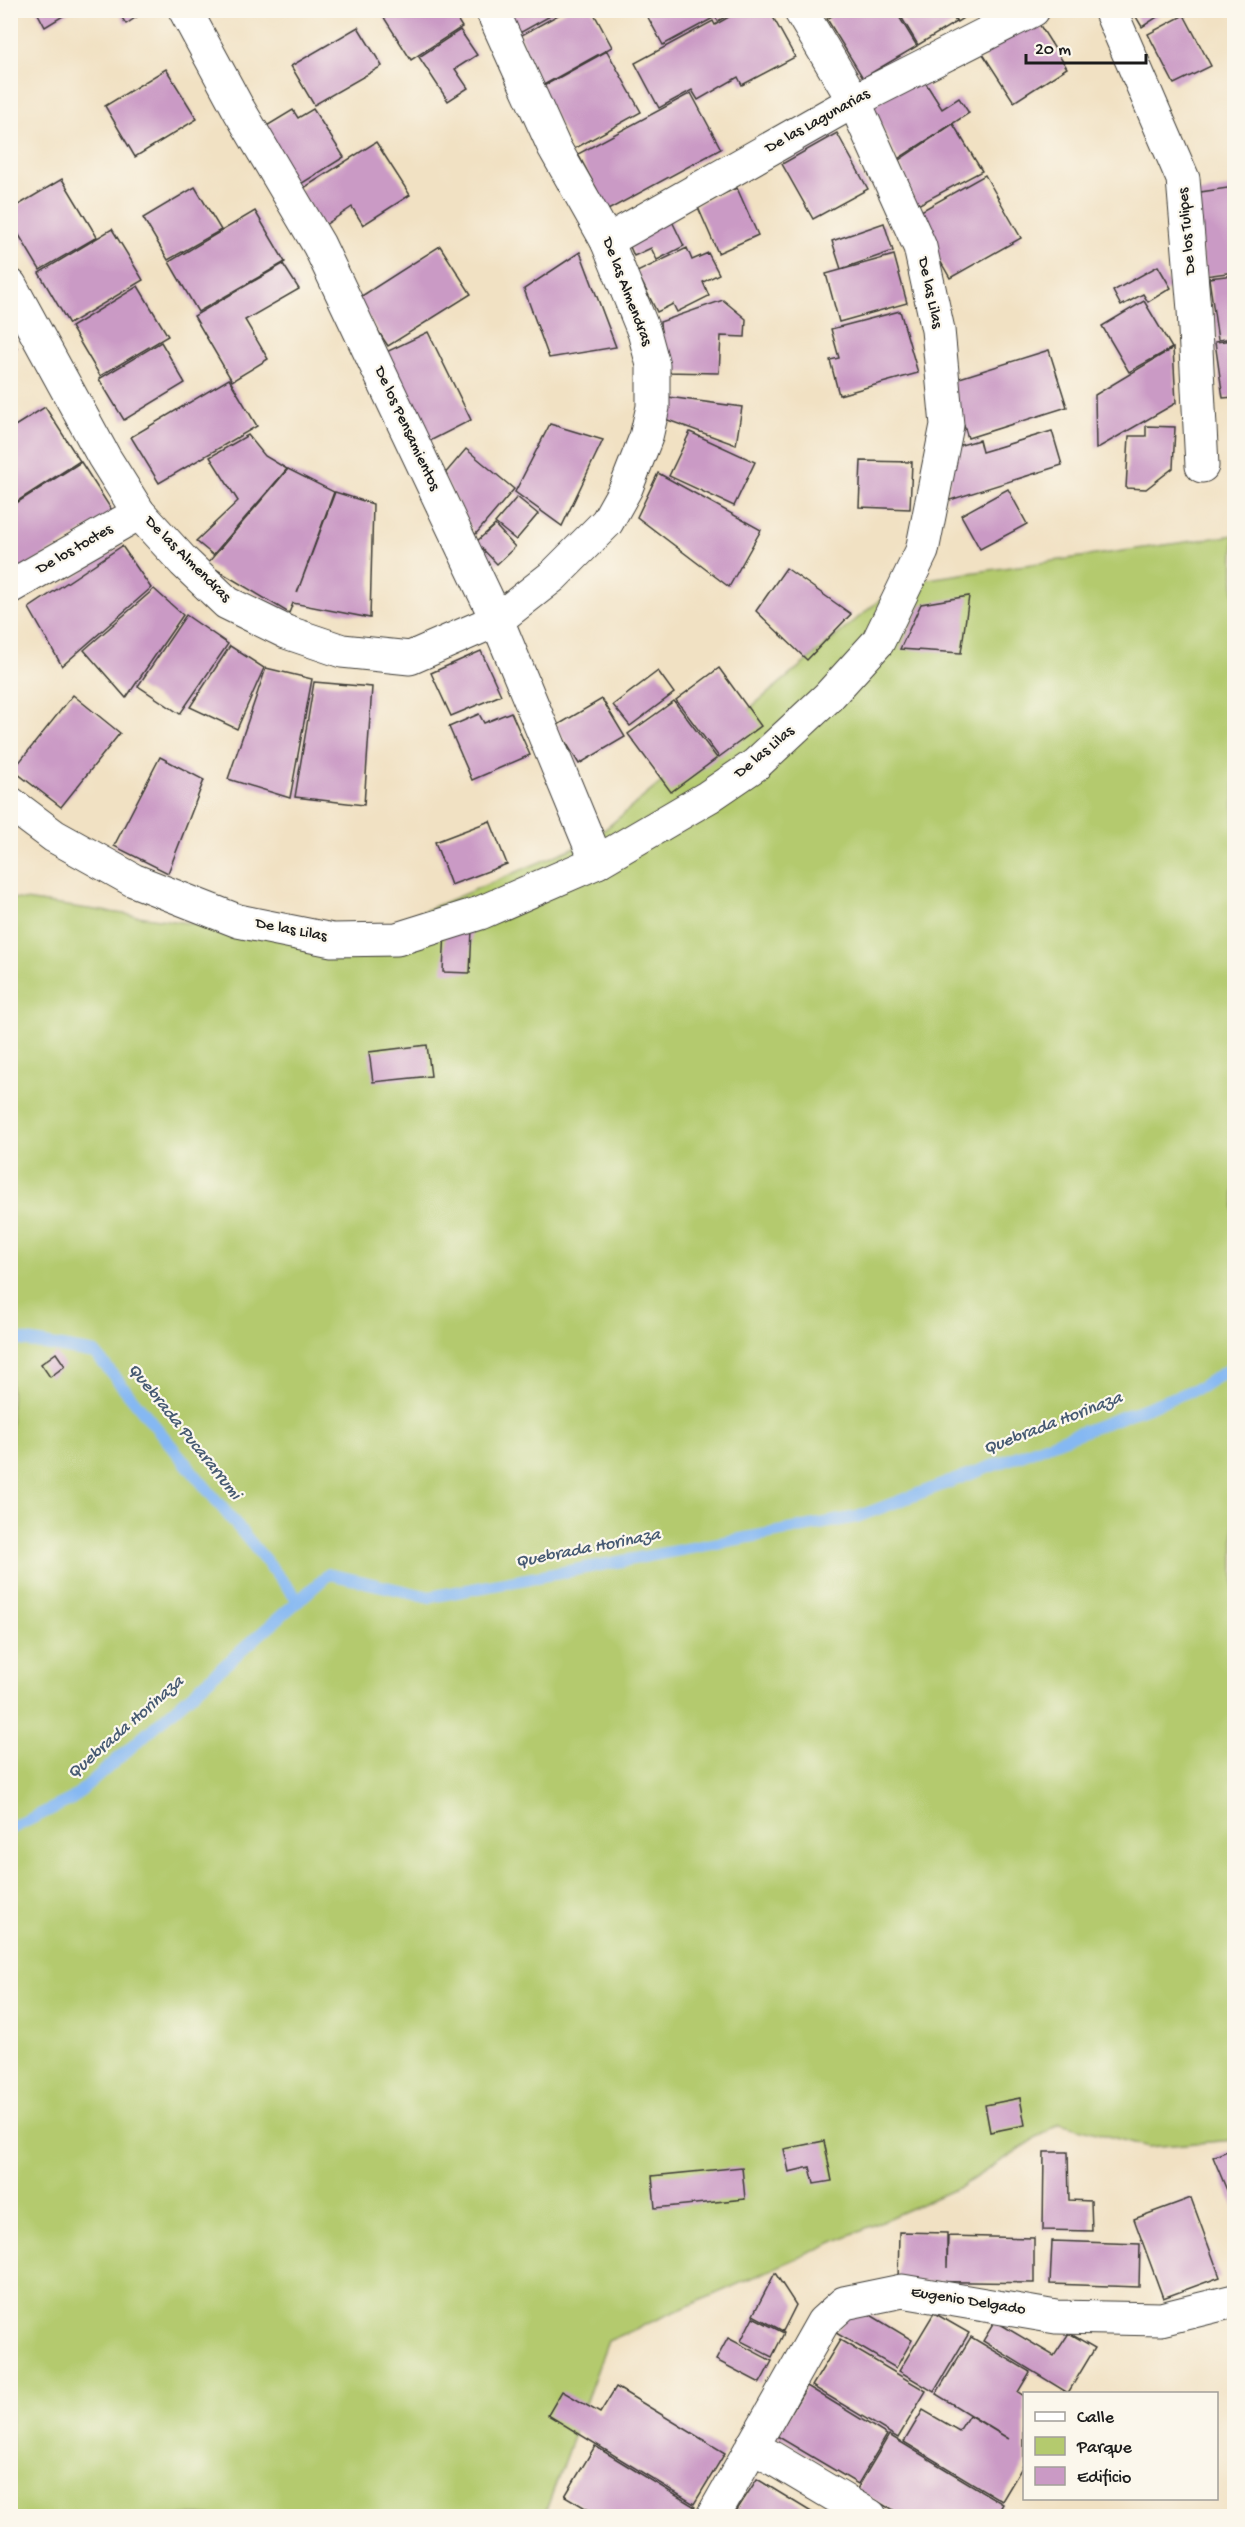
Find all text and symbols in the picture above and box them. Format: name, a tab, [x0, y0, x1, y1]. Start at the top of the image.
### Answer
scale bar	[1026, 27, 1146, 65]
text: 20 m	[1035, 40, 1071, 61]
street label: De las Lagunarias	[762, 85, 874, 159]
street label: De los Tulipes	[1175, 186, 1201, 276]
street label: De las Almendras	[596, 234, 656, 350]
street label: De las Lilas	[912, 255, 946, 331]
street label: De los Pensamientos	[368, 363, 444, 495]
street label: De las Almendras	[139, 512, 235, 608]
street label: De los toctes	[33, 520, 117, 580]
street label: De las Lilas	[730, 722, 800, 784]
street label: De las Lilas	[253, 915, 329, 947]
water label: Quebrada Pucararrumi	[123, 1360, 247, 1506]
water label: Quebrada Horinaza	[981, 1388, 1126, 1460]
water label: Quebrada Horinaza	[514, 1524, 663, 1573]
water label: Quebrada Horinaza	[64, 1671, 189, 1784]
street label: Eugenio Delgado	[909, 2284, 1027, 2320]
legend	[1023, 2392, 1218, 2500]
text: Calle	[1077, 2408, 1115, 2429]
text: Parque	[1076, 2438, 1133, 2459]
text: Edificio	[1077, 2468, 1131, 2489]

